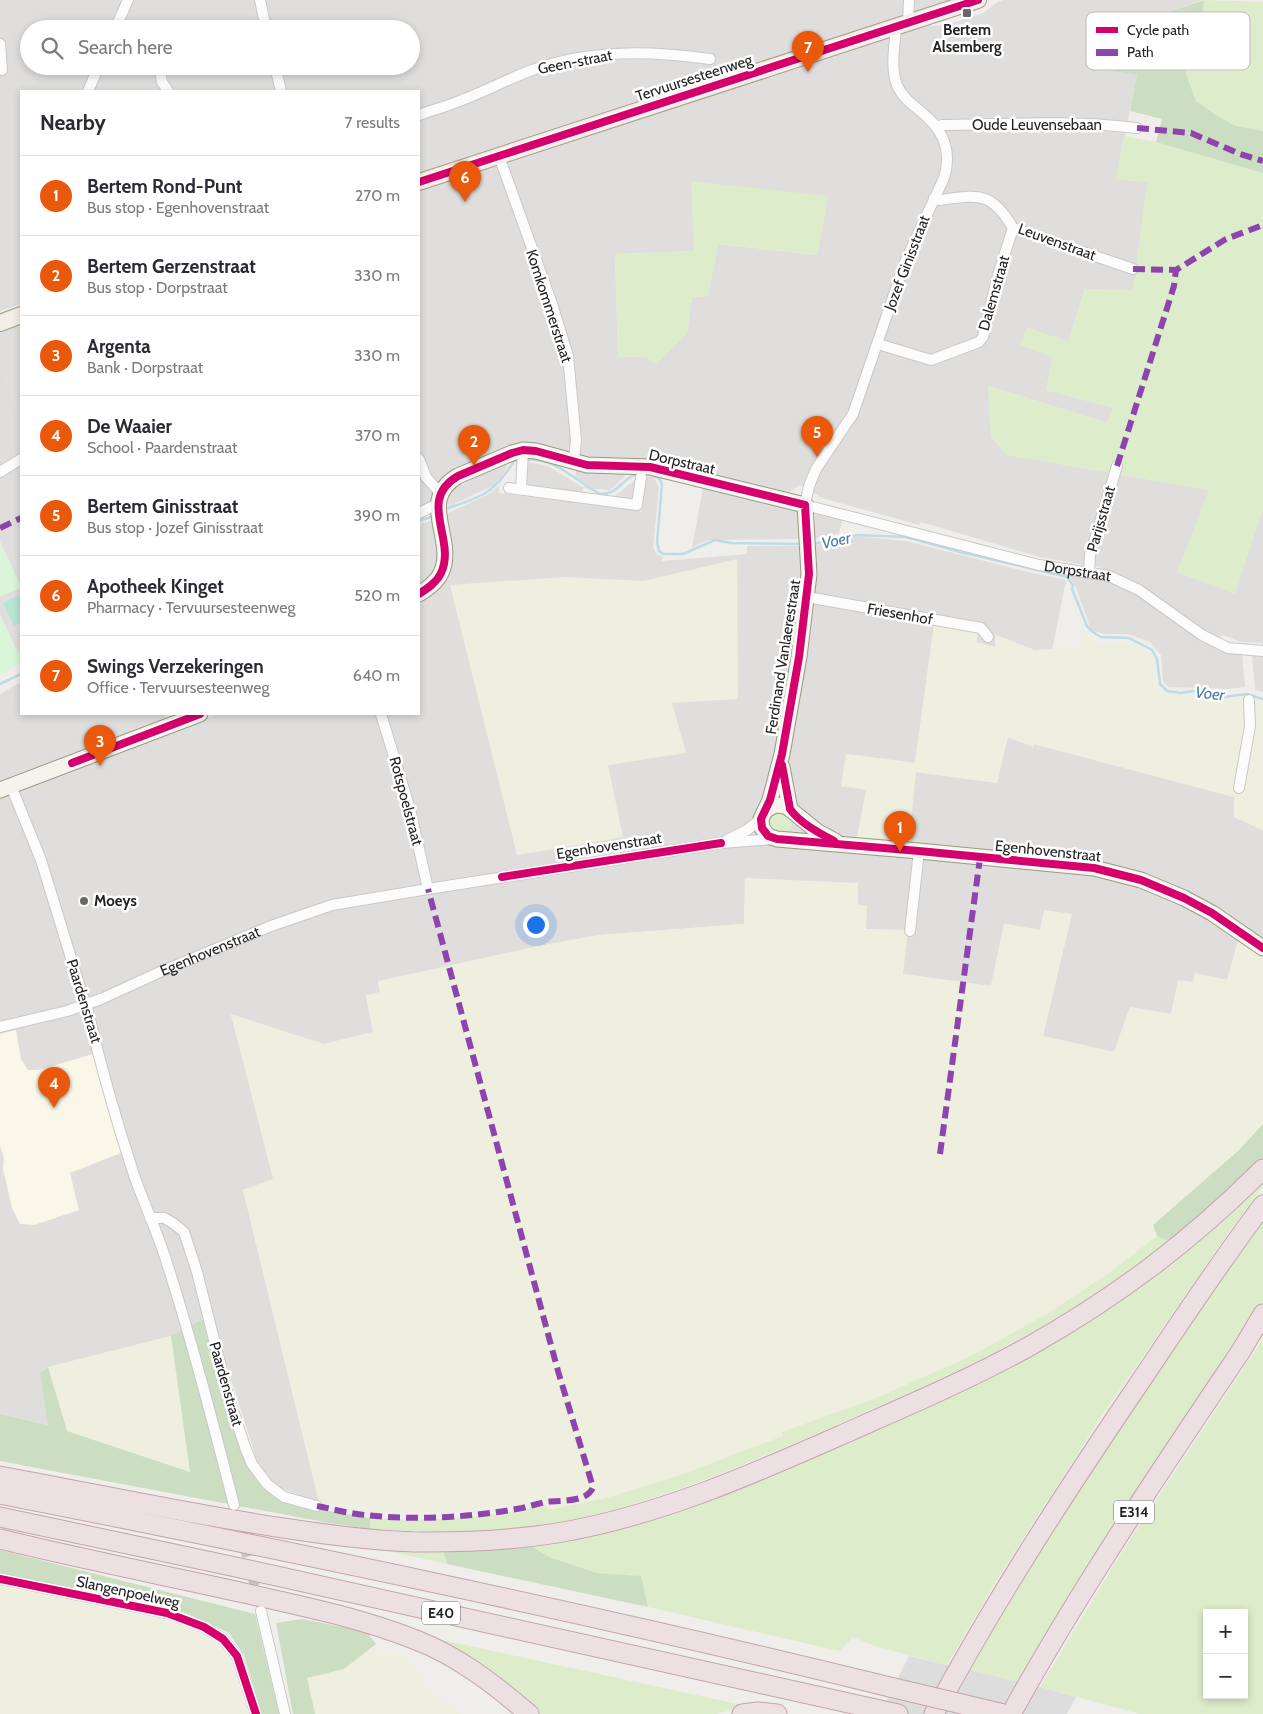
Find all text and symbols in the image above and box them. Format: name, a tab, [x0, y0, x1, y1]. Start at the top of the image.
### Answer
marker: Bertem Alsemberg	[961, 7, 973, 19]
legend	[1086, 12, 1250, 70]
search box	[20, 20, 420, 75]
place label: Bertem Alsemberg	[933, 21, 1002, 56]
text: Cycle path	[1127, 21, 1189, 39]
pin: 7	[792, 31, 824, 72]
icon: search	[38, 34, 66, 62]
text: Search here	[78, 36, 172, 59]
text: Path	[1127, 43, 1154, 61]
street label: Geen-straat	[536, 46, 614, 78]
street label: Tervuursesteenweg	[633, 50, 755, 105]
text: Nearby	[40, 110, 106, 135]
text: 7 results	[345, 113, 400, 132]
street label: Oude Leuvensebaan	[972, 116, 1102, 134]
pin: 6	[449, 161, 481, 202]
text: Bertem Rond-Punt	[87, 175, 242, 198]
text: 1	[53, 186, 59, 205]
text: 270 m	[355, 186, 400, 205]
text: Bus stop · Egenhovenstraat	[87, 198, 269, 217]
street label: Jozef Ginisstraat	[880, 213, 933, 314]
street label: Leuvenstraat	[1016, 220, 1098, 264]
street label: Komkommerstraat	[522, 247, 576, 365]
street label: Dalemstraat	[975, 253, 1013, 333]
text: Bertem Gerzenstraat	[87, 255, 256, 278]
text: 2	[52, 266, 60, 285]
text: 330 m	[354, 266, 400, 285]
text: Bus stop · Dorpstraat	[87, 278, 228, 297]
text: Argenta	[87, 335, 151, 358]
text: 3	[52, 346, 60, 365]
text: 330 m	[354, 346, 400, 365]
text: Bank · Dorpstraat	[87, 358, 203, 377]
text: De Waaier	[87, 415, 172, 438]
pin: 5	[801, 416, 833, 457]
pin: 2	[458, 425, 490, 466]
text: 4	[51, 426, 61, 445]
text: 370 m	[355, 426, 400, 445]
text: School · Paardenstraat	[87, 438, 237, 457]
street label: Dorpstraat	[647, 446, 717, 478]
street label: Parijsstraat	[1083, 484, 1119, 554]
text: Bertem Ginisstraat	[87, 495, 238, 518]
text: 5	[52, 506, 60, 525]
text: 390 m	[353, 506, 400, 525]
text: Bus stop · Jozef Ginisstraat	[87, 518, 263, 537]
water label: Voer	[820, 528, 853, 553]
street label: Dorpstraat	[1043, 557, 1112, 585]
text: Apotheek Kinget	[87, 575, 224, 598]
street label: Ferdinand Vanlaerestraat	[762, 578, 804, 736]
text: 6	[52, 586, 61, 605]
text: 520 m	[354, 586, 400, 605]
text: Pharmacy · Tervuursesteenweg	[87, 598, 295, 617]
street label: Friesenhof	[866, 599, 934, 629]
text: Swings Verzekeringen	[87, 655, 264, 678]
text: 7	[52, 666, 60, 685]
text: 640 m	[353, 666, 400, 685]
text: Office · Tervuursesteenweg	[87, 678, 269, 697]
water label: Voer	[1194, 683, 1227, 705]
pin: 3	[84, 725, 116, 766]
street label: Rotspoelstraat	[386, 755, 426, 847]
pin: 1	[884, 811, 916, 852]
street label: Egenhovenstraat	[555, 829, 663, 863]
street label: Egenhovenstraat	[994, 836, 1102, 866]
place label: Moeys	[94, 892, 137, 910]
marker: Moeys	[78, 895, 90, 907]
your location	[523, 912, 549, 938]
street label: Egenhovenstraat	[157, 923, 263, 980]
street label: Paardenstraat	[63, 957, 105, 1045]
pin: 4	[38, 1067, 70, 1108]
street label: Paardenstraat	[205, 1340, 247, 1428]
road number: E314	[1114, 1500, 1154, 1524]
street label: Slangenpoelweg	[75, 1572, 182, 1612]
road number: E40	[422, 1602, 460, 1625]
map controls	[1203, 1609, 1248, 1699]
button: +	[1203, 1609, 1248, 1654]
button: −	[1203, 1654, 1248, 1699]

